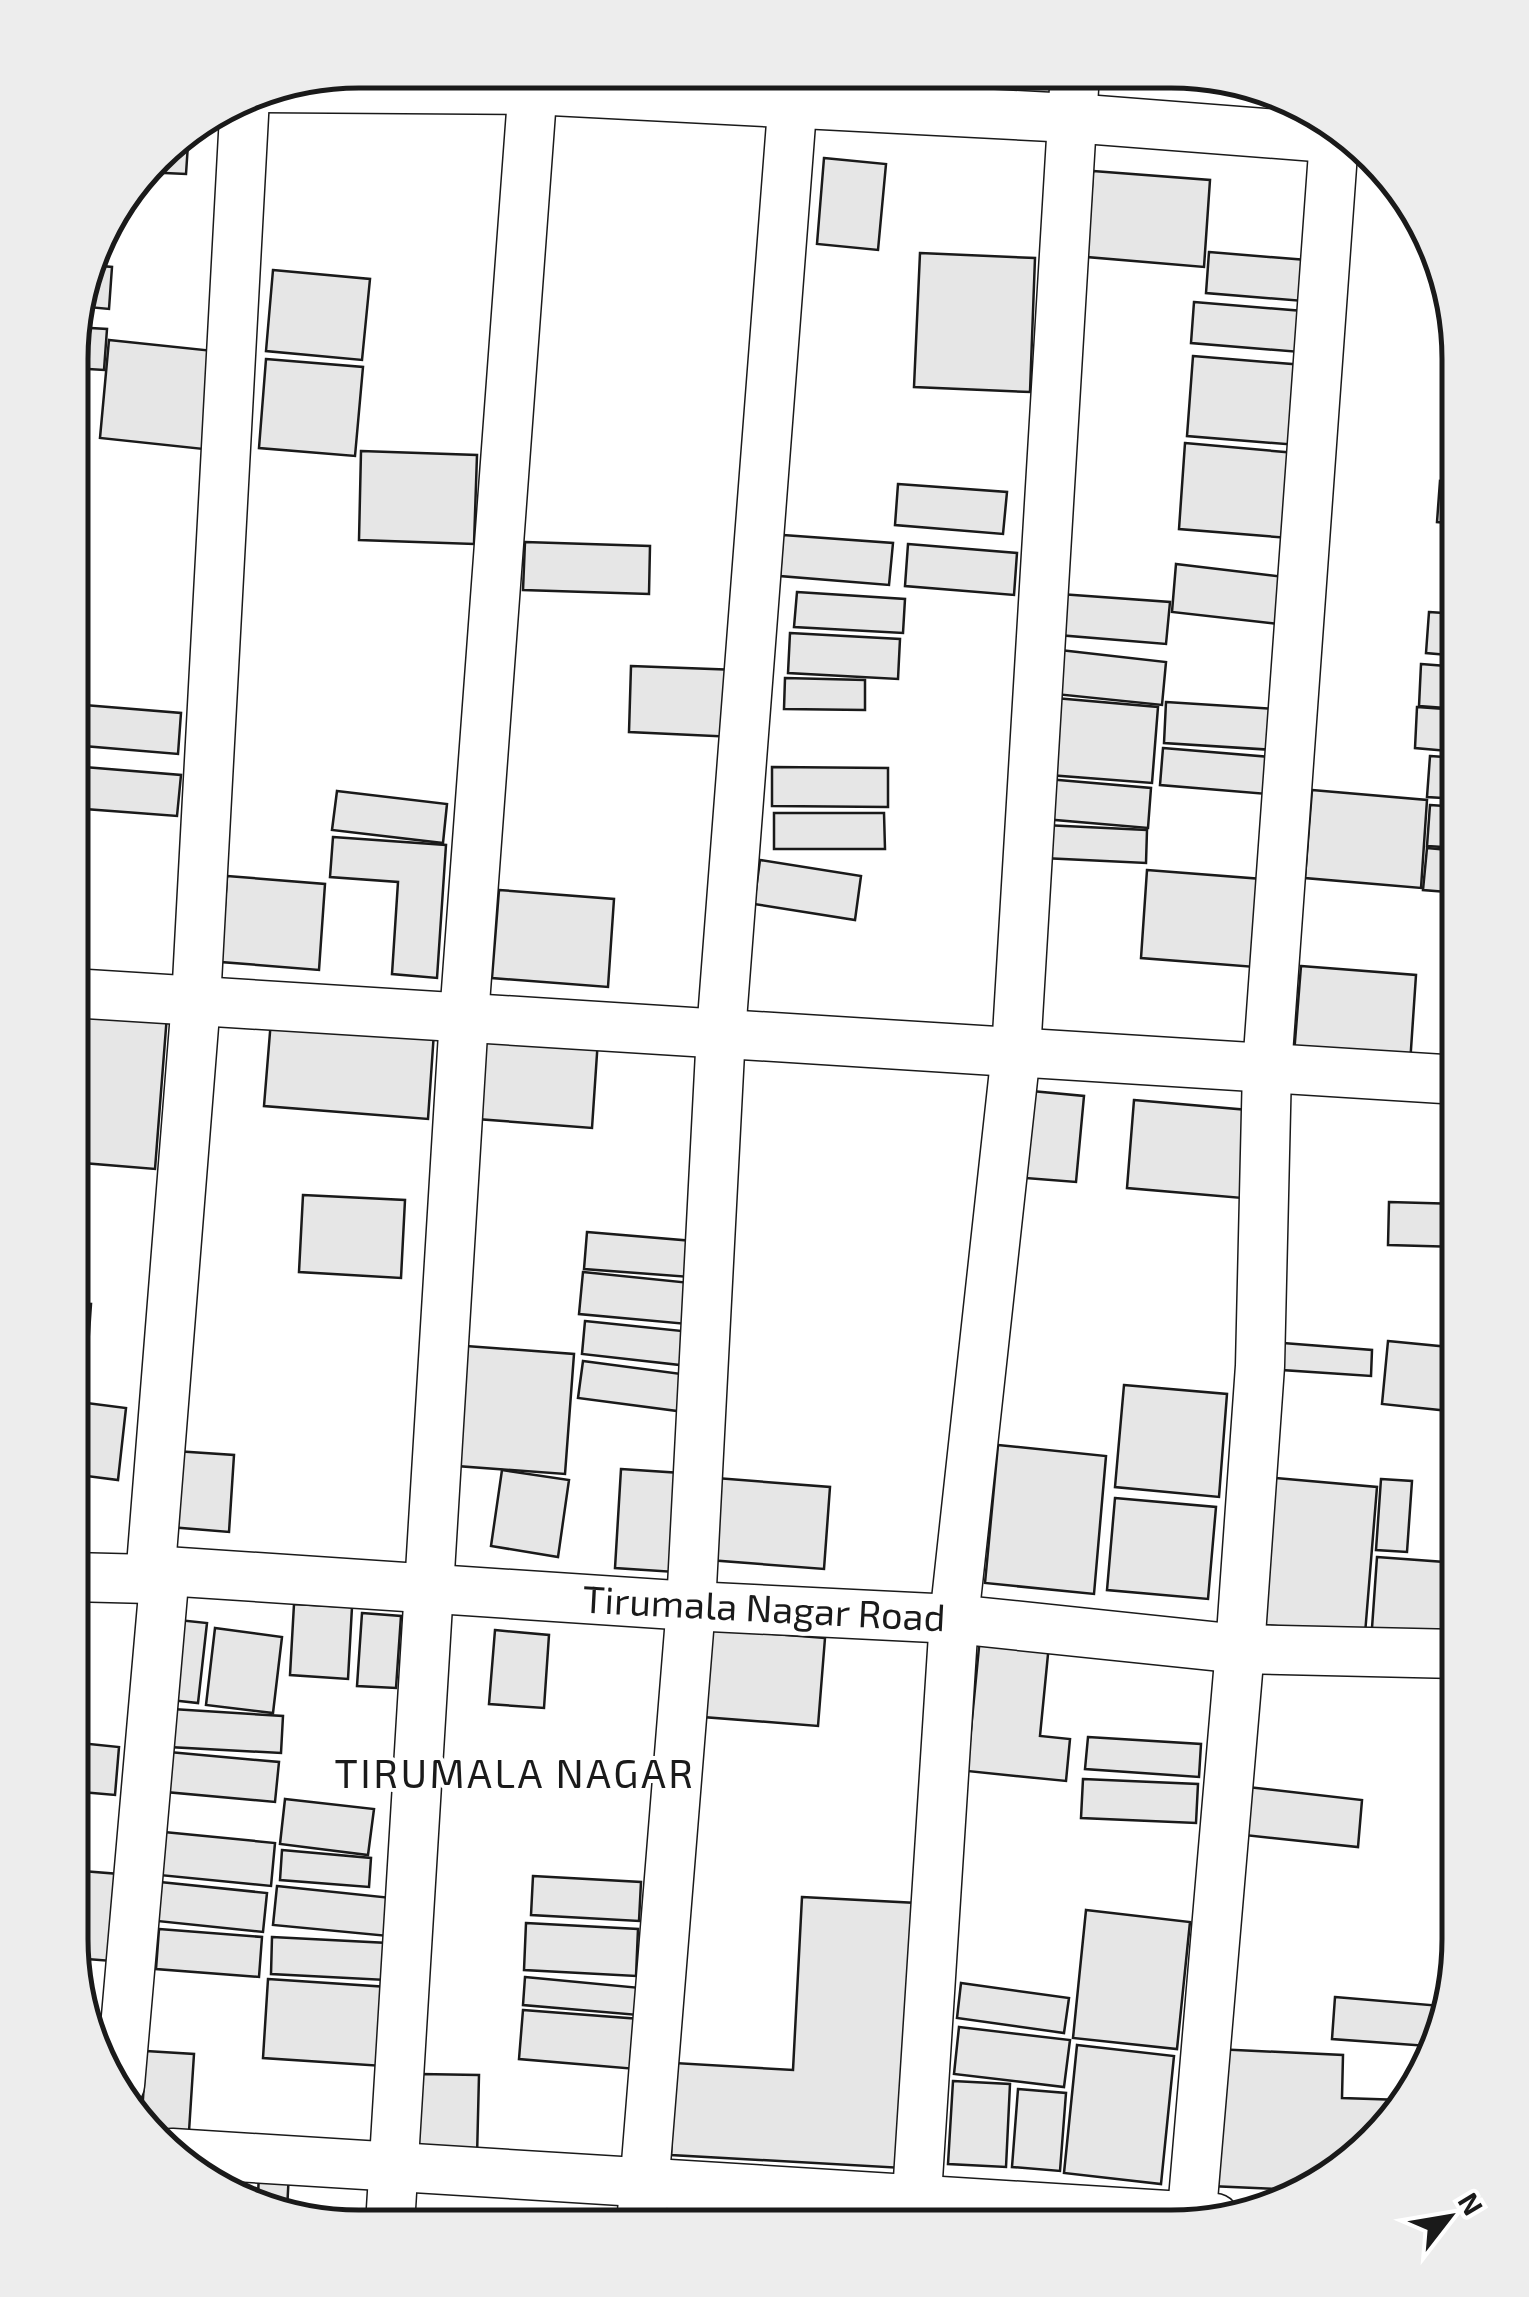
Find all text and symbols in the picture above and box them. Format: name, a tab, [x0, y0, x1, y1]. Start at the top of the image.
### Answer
street label: Tirumala Nagar Road	[582, 1575, 947, 1639]
district label: TIRUMALA NAGAR	[334, 1748, 696, 1796]
north arrow	[1399, 2167, 1499, 2267]
text: N	[1452, 2186, 1491, 2221]

